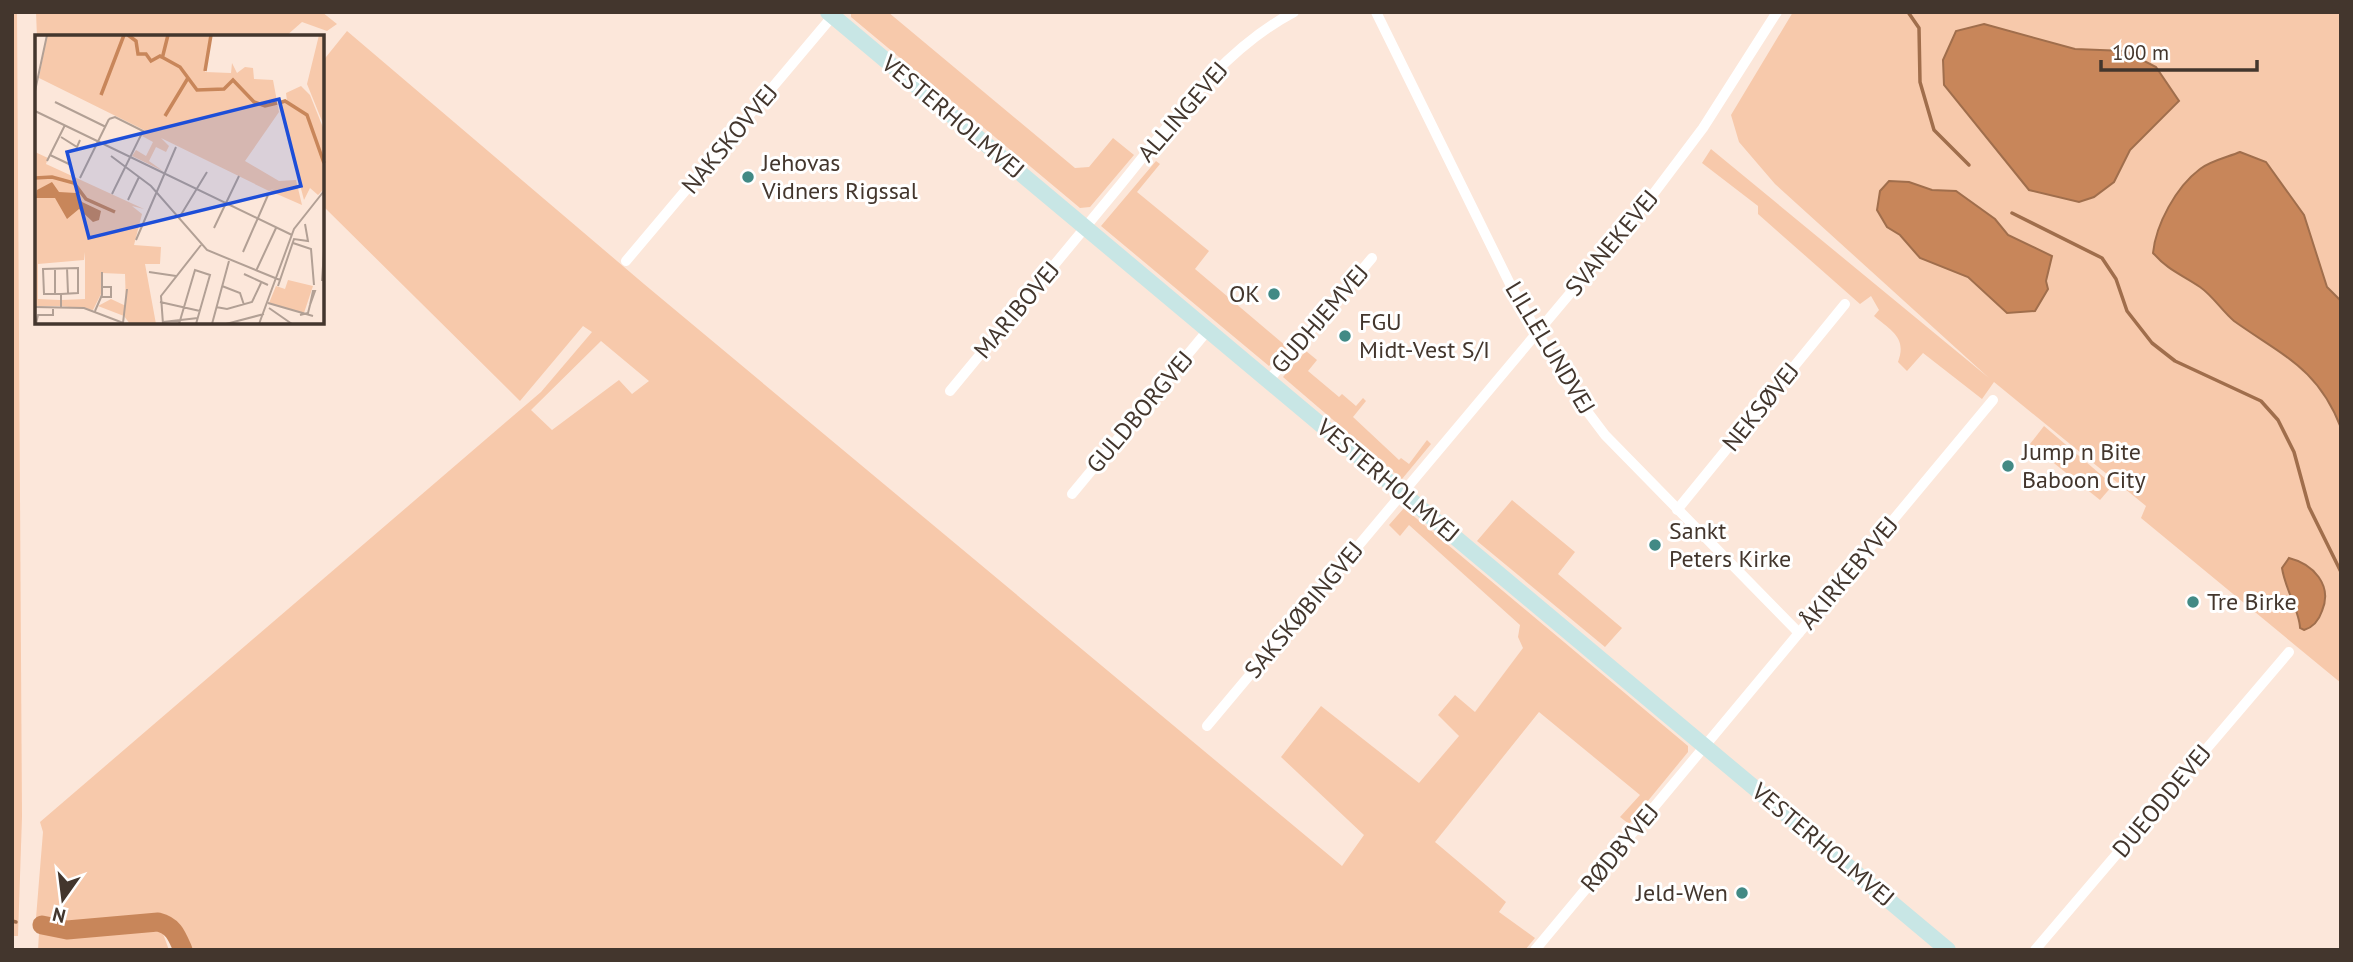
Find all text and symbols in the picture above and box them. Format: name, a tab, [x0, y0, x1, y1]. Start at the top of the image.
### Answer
scale bar	[2101, 28, 2257, 72]
inset map	[35, 35, 324, 324]
text: 100 m	[2112, 39, 2169, 66]
street label: VESTERHOLMVEJ	[875, 47, 1031, 185]
street label: ALLINGEVEJ	[1131, 55, 1235, 168]
street label: NAKSKOVVEJ	[675, 77, 785, 200]
place label: Jehovas Vidners Rigssal	[761, 147, 918, 206]
marker: Jehovas Vidners Rigssal	[740, 169, 756, 185]
street label: SVANEKEVEJ	[1558, 183, 1665, 302]
street label: MARIBOVEJ	[967, 255, 1066, 365]
street label: GUDHJEMVEJ	[1264, 258, 1375, 380]
street label: LILLELUNDVEJ	[1499, 276, 1602, 420]
place label: OK	[1229, 278, 1260, 309]
marker: OK	[1266, 286, 1282, 302]
place label: FGU Midt-Vest S/I	[1359, 306, 1490, 365]
marker: FGU Midt-Vest S/I	[1337, 328, 1353, 344]
street label: GULDBORGVEJ	[1079, 344, 1200, 479]
street label: NEKSØVEJ	[1715, 356, 1806, 458]
street label: VESTERHOLMVEJ	[1310, 411, 1466, 549]
place label: Jump n Bite Baboon City	[2021, 436, 2146, 495]
marker: Jump n Bite Baboon City	[2000, 458, 2016, 474]
street label: ÅKIRKEBYVEJ	[1792, 510, 1905, 636]
place label: Sankt Peters Kirke	[1669, 515, 1791, 574]
street label: SAKSKØBINGVEJ	[1237, 535, 1370, 685]
marker: Sankt Peters Kirke	[1647, 537, 1663, 553]
place label: Tre Birke	[2207, 586, 2297, 617]
marker: Tre Birke	[2185, 594, 2201, 610]
street label: DUEODDEVEJ	[2105, 738, 2218, 864]
street label: VESTERHOLMVEJ	[1745, 775, 1901, 913]
street label: RØDBYVEJ	[1574, 797, 1666, 898]
north arrow	[28, 864, 98, 934]
place label: Jeld-Wen	[1635, 877, 1728, 908]
marker: Jeld-Wen	[1734, 885, 1750, 901]
text: N	[50, 902, 68, 929]

